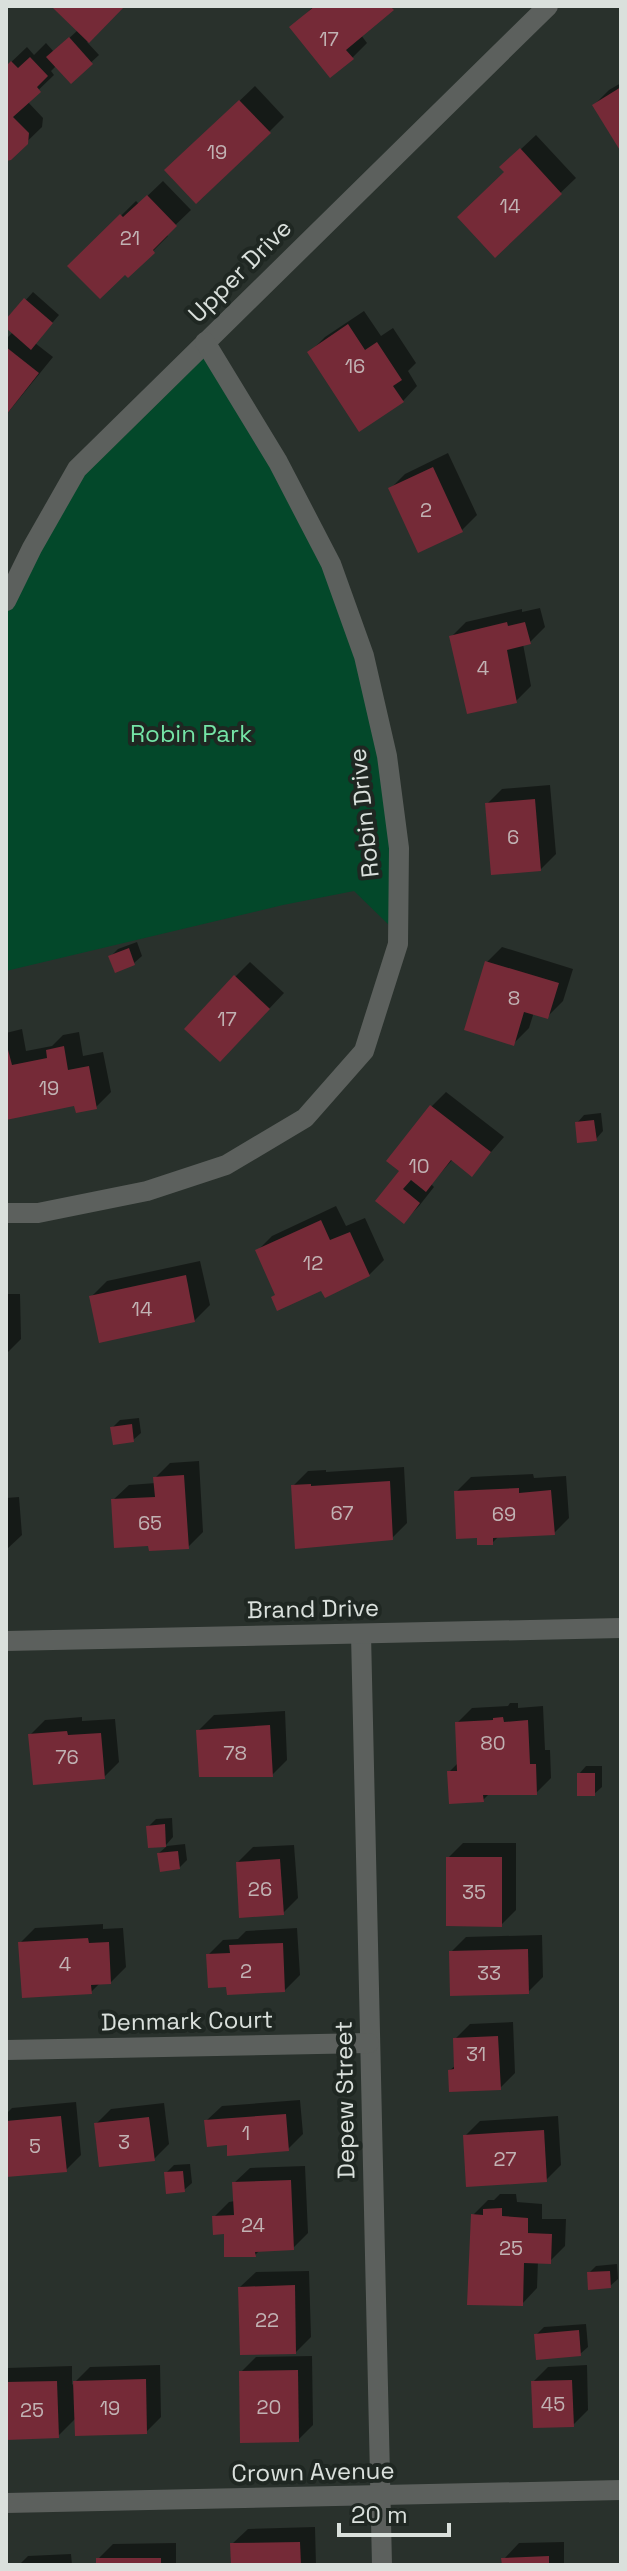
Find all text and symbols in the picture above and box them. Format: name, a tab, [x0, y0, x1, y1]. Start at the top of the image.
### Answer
house number: 17	[319, 26, 339, 52]
house number: 19	[207, 139, 227, 165]
house number: 14	[500, 193, 520, 219]
street label: Upper Drive	[181, 212, 298, 329]
house number: 21	[120, 225, 140, 251]
house number: 16	[345, 353, 365, 379]
house number: 2	[420, 497, 432, 523]
house number: 4	[477, 655, 489, 681]
park label: Robin Park	[130, 718, 252, 749]
street label: Robin Drive	[341, 747, 386, 879]
house number: 6	[507, 824, 519, 850]
house number: 8	[508, 985, 520, 1011]
house number: 17	[217, 1006, 237, 1032]
house number: 19	[39, 1075, 59, 1101]
house number: 10	[408, 1153, 430, 1179]
house number: 12	[303, 1250, 323, 1276]
house number: 14	[132, 1296, 152, 1322]
house number: 67	[330, 1500, 354, 1526]
house number: 69	[492, 1501, 516, 1527]
house number: 65	[138, 1510, 162, 1536]
street label: Brand Drive	[247, 1592, 379, 1625]
house number: 80	[480, 1730, 506, 1756]
house number: 78	[223, 1740, 247, 1766]
house number: 76	[55, 1744, 79, 1770]
house number: 26	[248, 1876, 272, 1902]
house number: 35	[462, 1879, 486, 1905]
house number: 4	[59, 1951, 71, 1977]
house number: 2	[240, 1958, 252, 1984]
house number: 33	[477, 1960, 501, 1986]
street label: Denmark Court	[101, 2003, 273, 2038]
street label: Depew Street	[328, 2021, 361, 2179]
house number: 31	[466, 2041, 486, 2067]
house number: 1	[242, 2120, 250, 2146]
house number: 3	[118, 2129, 130, 2155]
house number: 5	[29, 2133, 41, 2159]
house number: 27	[493, 2146, 517, 2172]
house number: 24	[241, 2212, 265, 2238]
house number: 25	[499, 2235, 523, 2261]
house number: 22	[255, 2307, 279, 2333]
house number: 45	[541, 2391, 565, 2417]
house number: 20	[257, 2394, 281, 2420]
house number: 19	[100, 2395, 120, 2421]
house number: 25	[20, 2397, 44, 2423]
street label: Crown Avenue	[231, 2455, 395, 2488]
scale bar	[339, 2487, 449, 2537]
text: 20 m	[351, 2499, 408, 2530]

